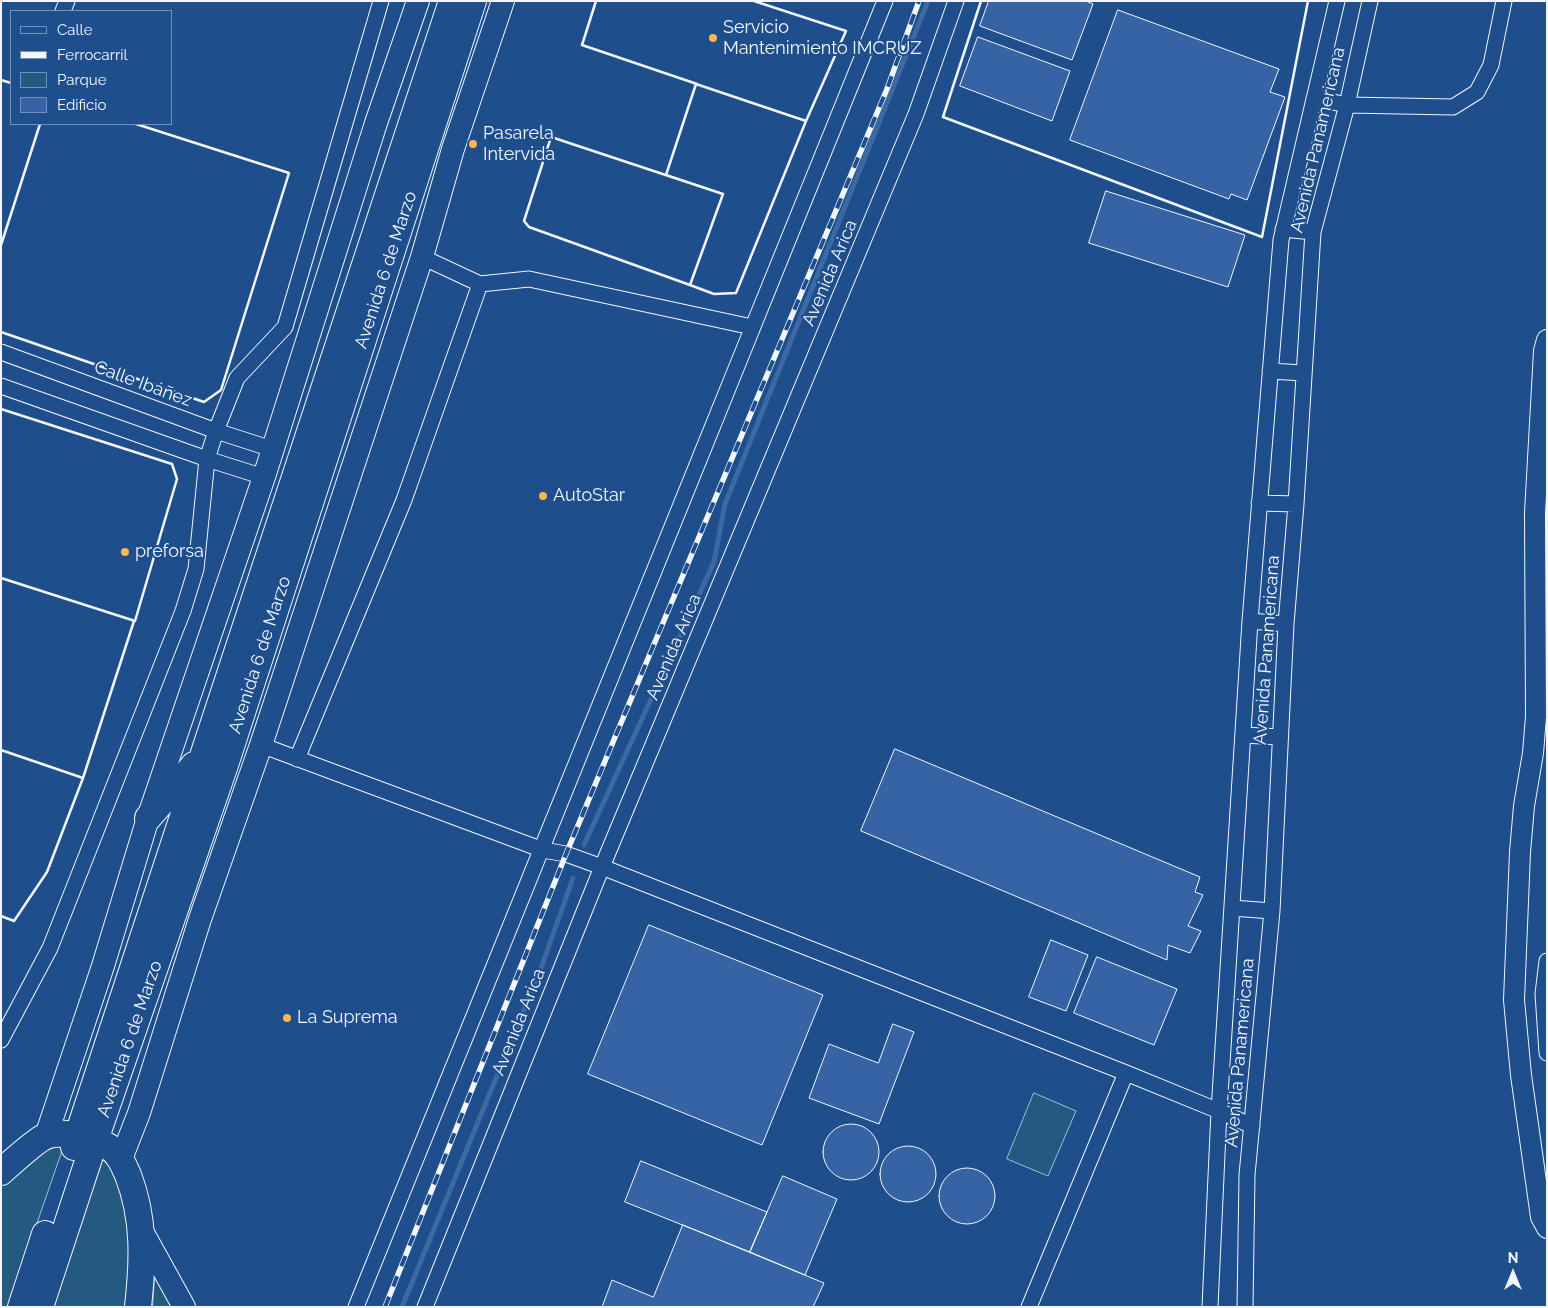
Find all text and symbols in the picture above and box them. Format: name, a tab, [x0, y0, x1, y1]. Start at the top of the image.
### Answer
legend	[10, 10, 172, 125]
place label: Servicio Mantenimiento IMCRUZ	[723, 17, 922, 59]
text: Calle	[57, 21, 92, 39]
marker: Servicio Mantenimiento IMCRUZ	[707, 32, 719, 44]
street label: Avenida Panamericana	[1286, 45, 1350, 235]
text: Ferrocarril	[57, 46, 128, 64]
text: Parque	[57, 71, 106, 89]
text: Edificio	[57, 96, 107, 114]
place label: Pasarela Intervida	[483, 123, 555, 166]
marker: Pasarela Intervida	[467, 138, 479, 150]
street label: Avenida 6 de Marzo	[350, 188, 422, 352]
street label: Avenida Arica	[798, 217, 862, 329]
street label: Calle Ibáñez	[91, 356, 195, 412]
place label: AutoStar	[553, 485, 625, 507]
marker: AutoStar	[537, 490, 549, 502]
place label: preforsa	[135, 541, 204, 563]
marker: preforsa	[119, 546, 131, 558]
street label: Avenida Panamericana	[1250, 554, 1284, 746]
street label: Avenida 6 de Marzo	[224, 573, 296, 737]
street label: Avenida Arica	[642, 591, 706, 703]
street label: Avenida Panamericana	[1221, 957, 1259, 1149]
street label: Avenida 6 de Marzo	[93, 958, 167, 1120]
street label: Avenida Arica	[488, 965, 550, 1079]
place label: La Suprema	[297, 1007, 398, 1029]
marker: La Suprema	[281, 1012, 293, 1024]
north arrow	[1488, 1248, 1538, 1298]
text: N	[1508, 1250, 1518, 1266]

